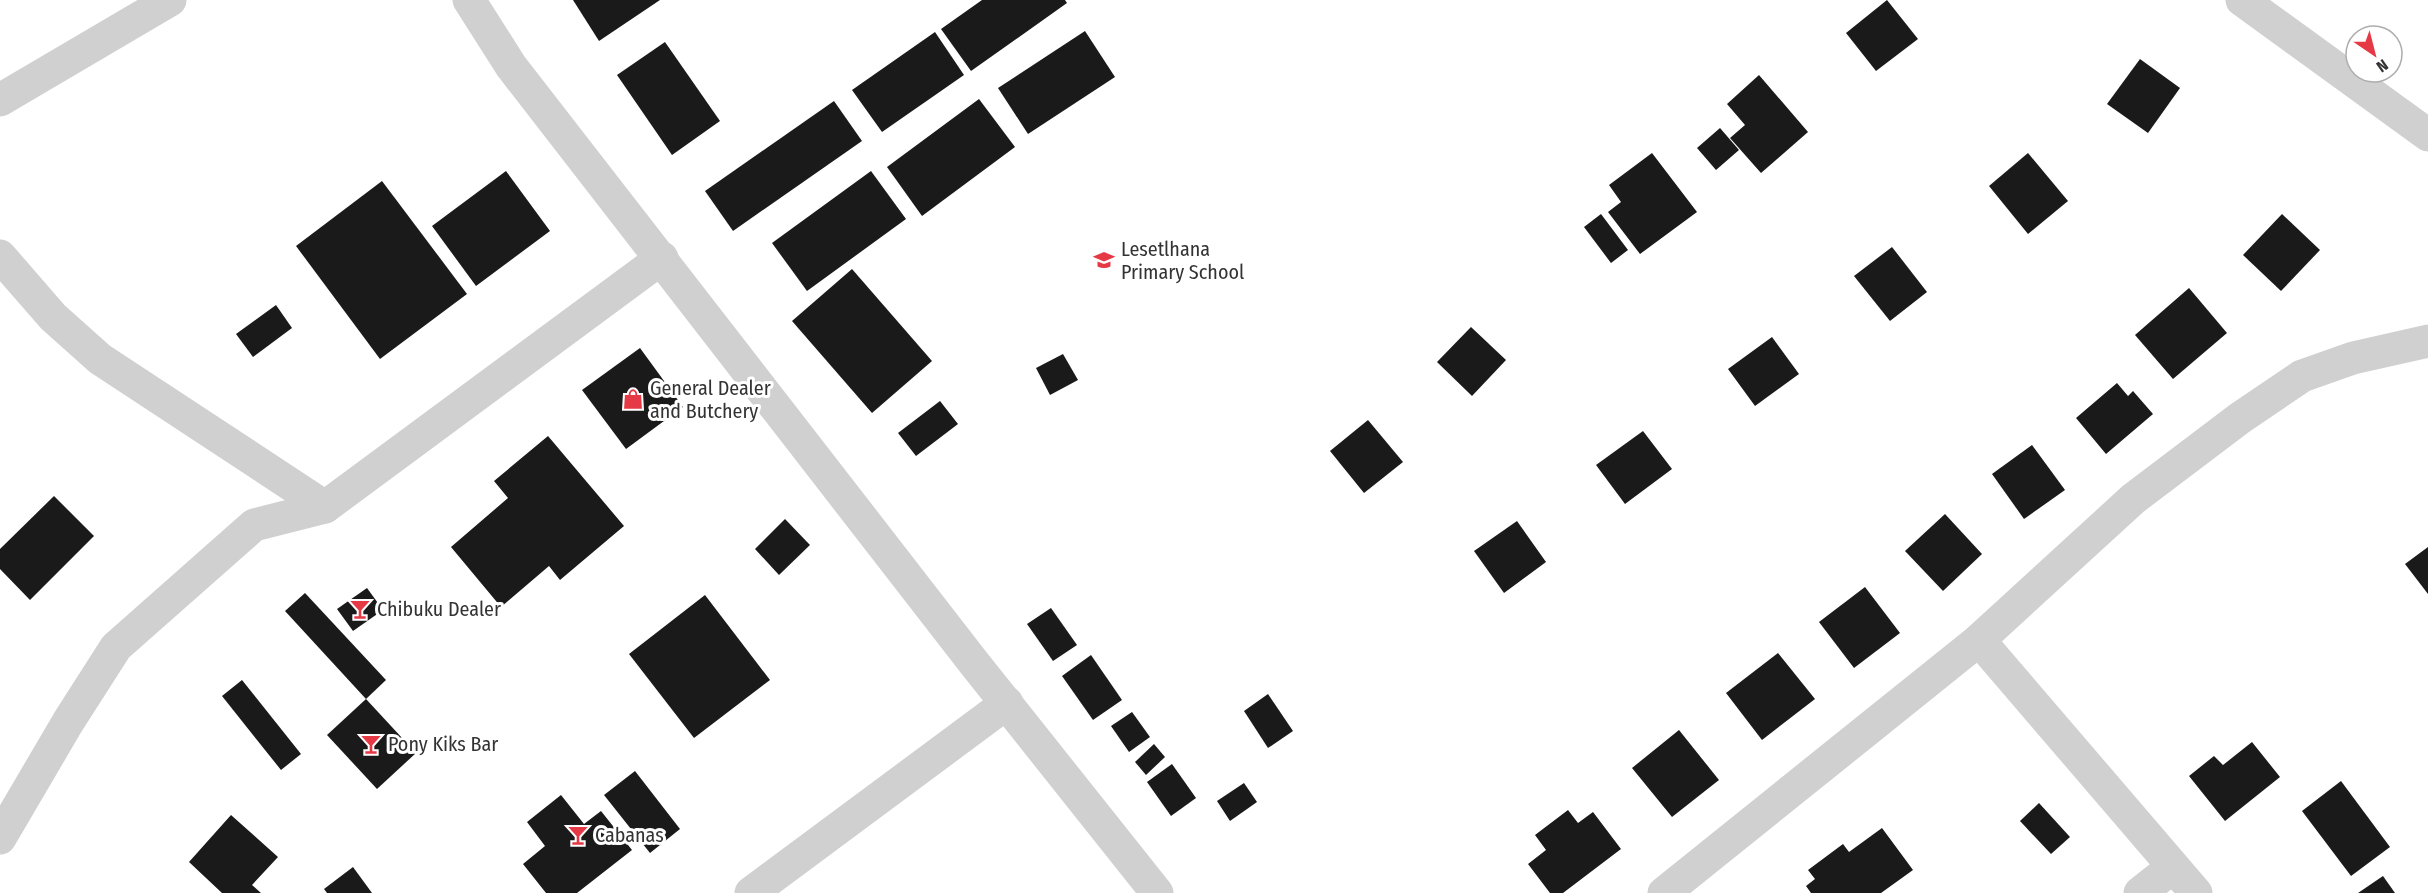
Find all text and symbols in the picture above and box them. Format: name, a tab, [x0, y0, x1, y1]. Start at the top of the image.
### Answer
north arrow	[2344, 24, 2404, 84]
text: N	[2373, 55, 2392, 76]
place label: Lesetlhana Primary School	[1121, 237, 1244, 284]
school or university icon: Lesetlhana Primary School	[1092, 248, 1116, 272]
place label: General Dealer and Butchery	[650, 376, 771, 423]
shop icon: General Dealer and Butchery	[621, 387, 645, 411]
bar icon: Chibuku Dealer	[348, 597, 372, 621]
place label: Chibuku Dealer	[377, 597, 501, 621]
bar icon: Pony Kiks Bar	[359, 732, 383, 756]
place label: Pony Kiks Bar	[388, 732, 498, 756]
bar icon: Cabanas	[566, 823, 590, 847]
place label: Cabanas	[595, 823, 664, 847]

